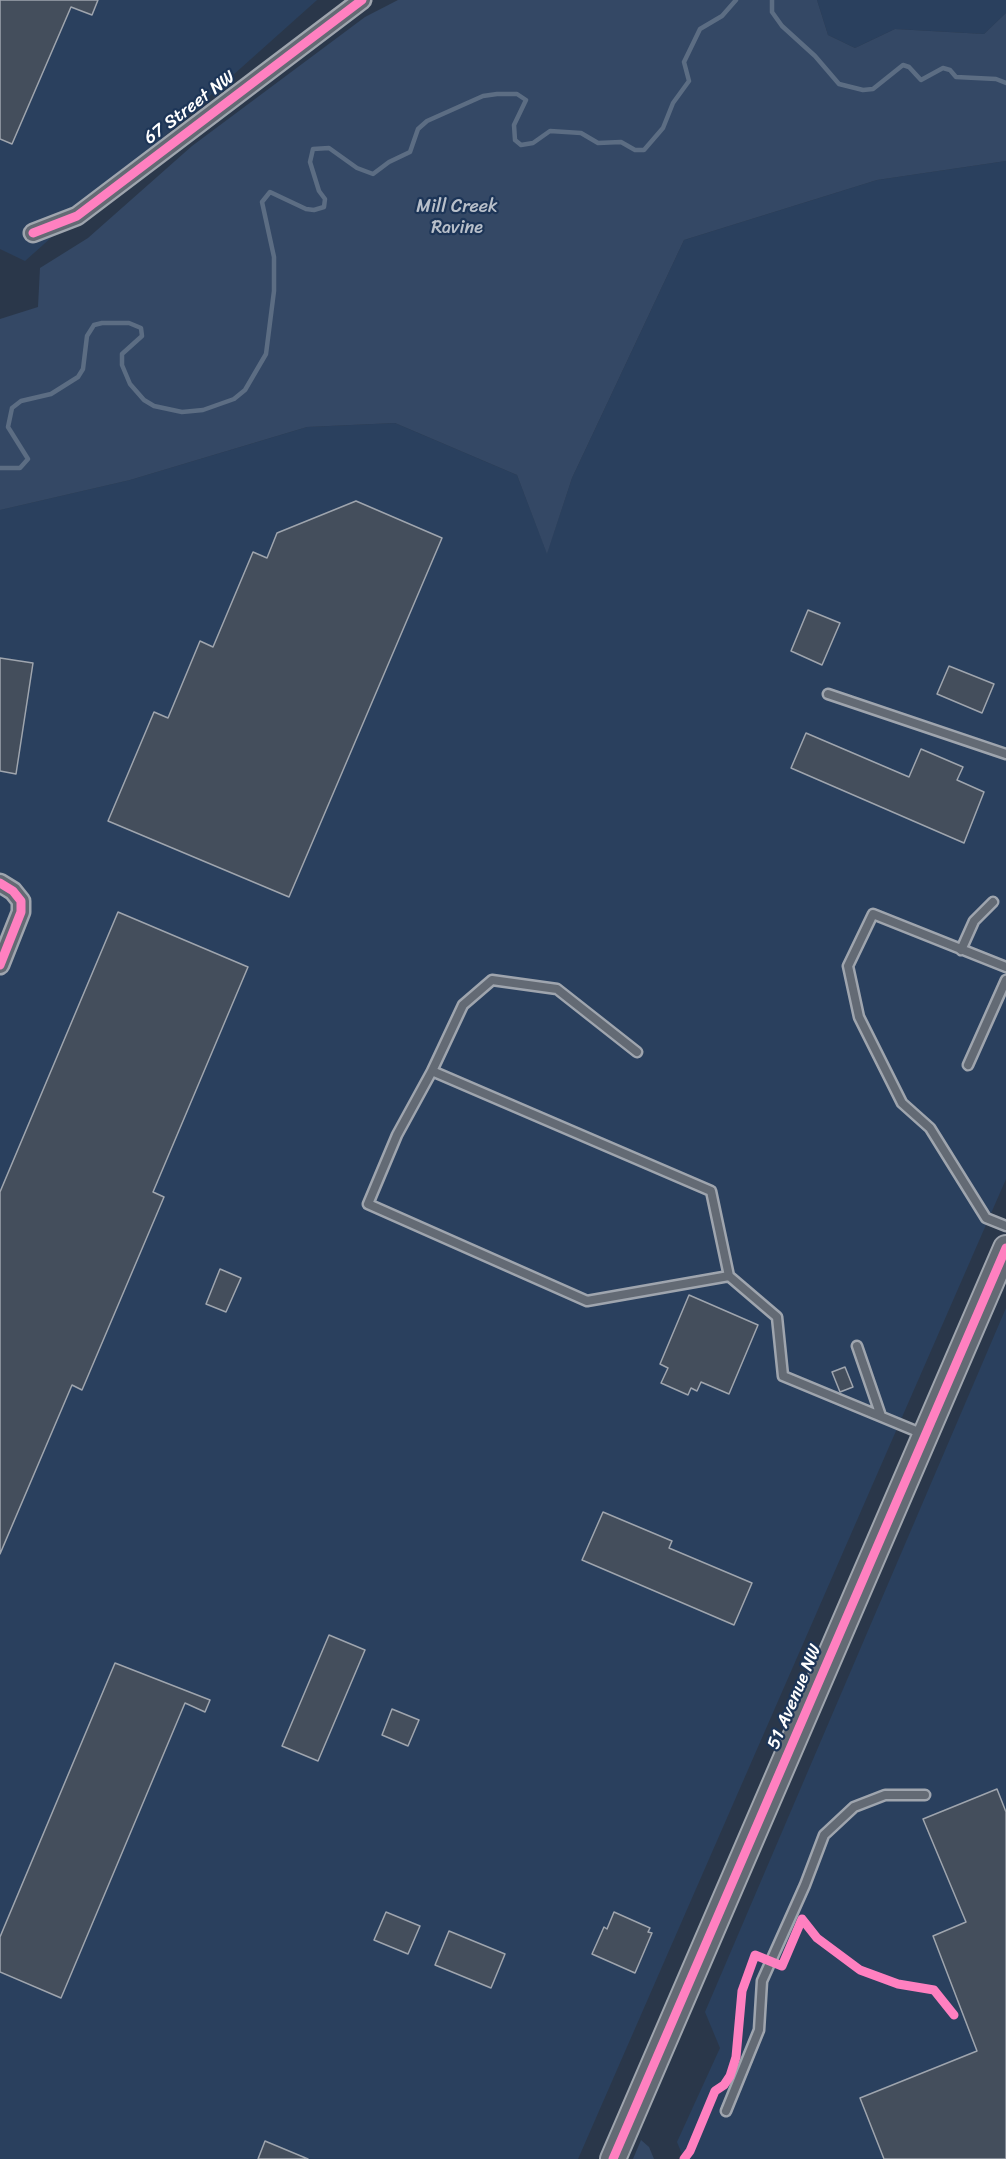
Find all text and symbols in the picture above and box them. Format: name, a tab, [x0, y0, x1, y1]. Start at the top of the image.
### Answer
street label: 67 Street NW	[140, 67, 240, 149]
park label: Mill Creek Ravine	[416, 196, 498, 238]
street label: 51 Avenue NW	[763, 1641, 827, 1753]

